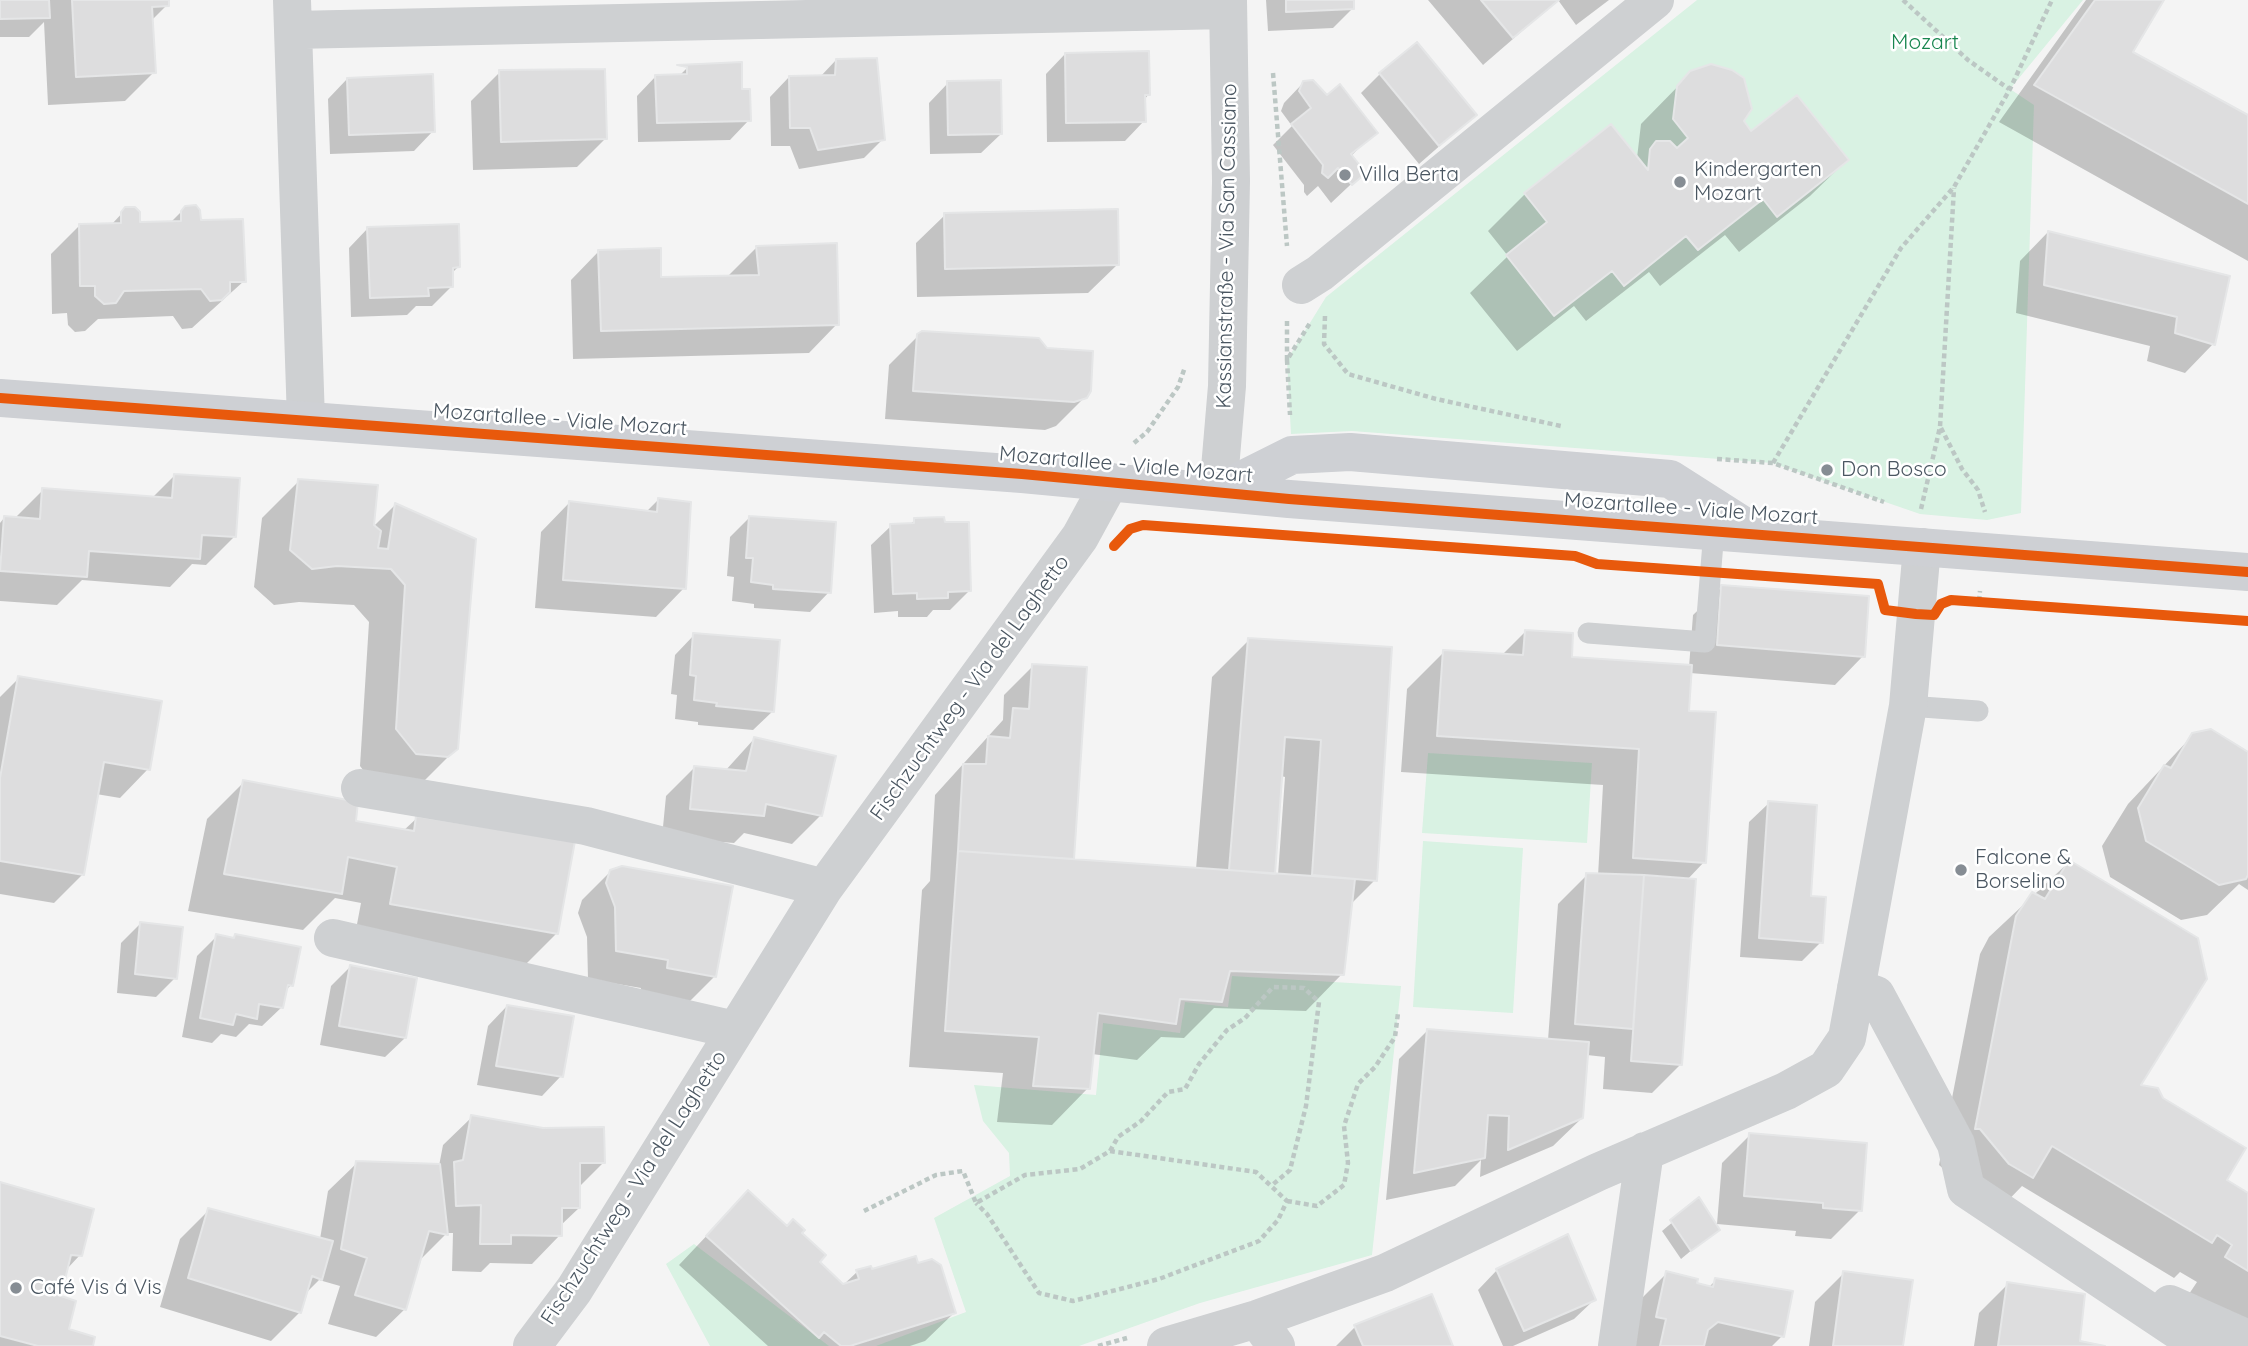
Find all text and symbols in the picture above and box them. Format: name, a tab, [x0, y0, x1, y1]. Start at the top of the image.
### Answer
park label: Mozart	[1891, 30, 1959, 56]
street label: Kassianstraße - Via San Cassiano	[1212, 83, 1242, 409]
place label: Kindergarten Mozart	[1694, 157, 1822, 207]
place label: Villa Berta	[1359, 162, 1459, 188]
marker: Villa Berta	[1337, 167, 1353, 183]
marker: Kindergarten Mozart	[1672, 174, 1688, 190]
street label: Mozartallee - Viale Mozart	[432, 399, 688, 441]
street label: Mozartallee - Viale Mozart	[998, 441, 1254, 489]
place label: Don Bosco	[1841, 457, 1947, 483]
marker: Don Bosco	[1819, 462, 1835, 478]
street label: Mozartallee - Viale Mozart	[1563, 488, 1819, 530]
street label: Fischzuchtweg - Via del Laghetto	[865, 550, 1075, 826]
place label: Falcone & Borselino	[1975, 845, 2071, 895]
marker: Falcone & Borselino	[1953, 862, 1969, 878]
street label: Fischzuchtweg - Via del Laghetto	[536, 1046, 732, 1330]
place label: Café Vis á Vis	[30, 1275, 162, 1301]
marker: Café Vis á Vis	[8, 1280, 24, 1296]

